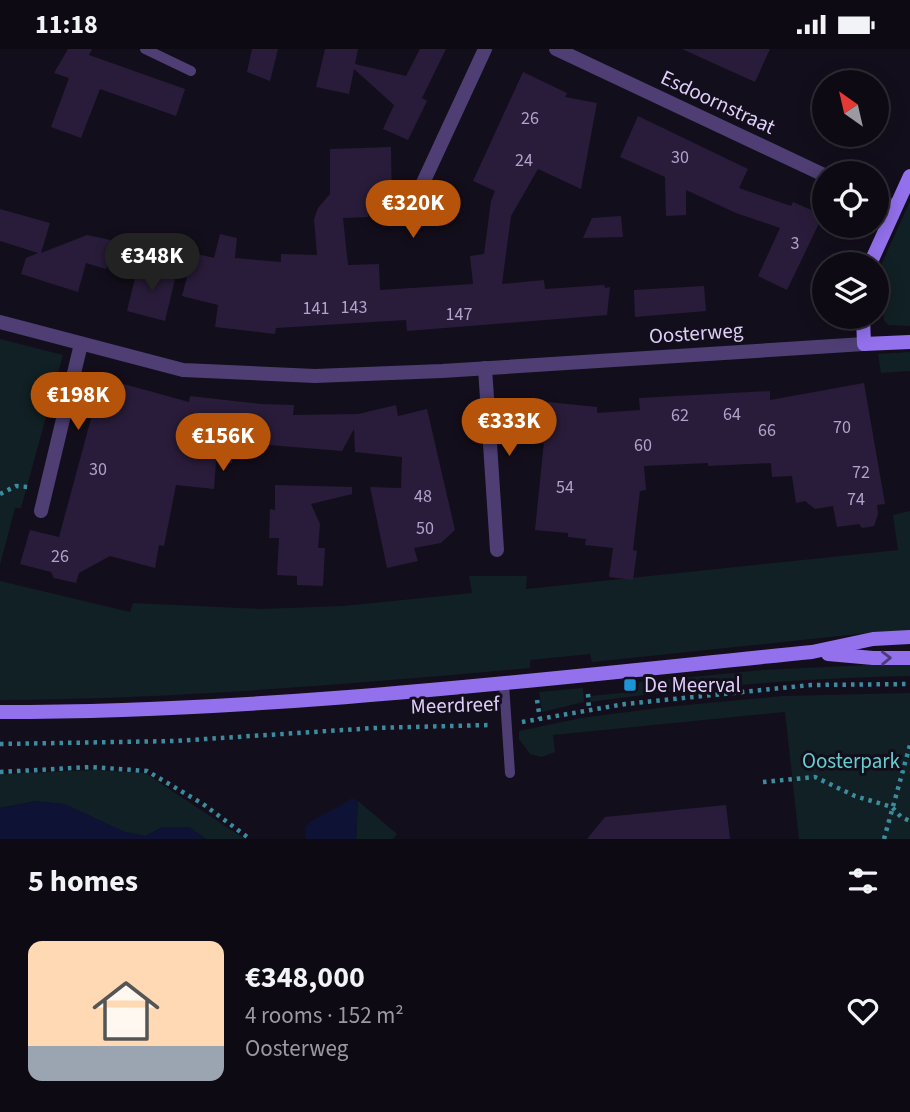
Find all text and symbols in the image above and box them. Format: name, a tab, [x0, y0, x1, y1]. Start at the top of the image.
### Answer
text: 11:18	[35, 6, 98, 43]
street label: Esdoornstraat	[656, 62, 780, 142]
north arrow	[812, 70, 889, 147]
map controls	[812, 70, 889, 329]
house number: 26	[521, 106, 539, 131]
house number: 30	[671, 145, 689, 170]
house number: 24	[515, 148, 533, 173]
button: locate	[812, 161, 889, 238]
pin: €320K	[364, 181, 462, 240]
text: €320K	[382, 186, 444, 219]
house number: 3	[791, 231, 800, 256]
pin: €348K	[103, 233, 201, 293]
text: €348K	[121, 239, 183, 272]
button: layers	[812, 252, 889, 329]
house number: 143	[341, 295, 367, 320]
house number: 141	[303, 296, 329, 321]
house number: 147	[446, 302, 472, 327]
street label: Oosterweg	[648, 315, 745, 351]
pin: €198K	[29, 373, 127, 432]
text: €198K	[47, 378, 109, 411]
pin: €333K	[460, 399, 558, 458]
house number: 64	[723, 402, 741, 427]
house number: 62	[671, 403, 689, 428]
text: €333K	[478, 404, 540, 437]
pin: €156K	[174, 413, 272, 473]
house number: 70	[833, 415, 851, 440]
house number: 66	[758, 418, 776, 443]
text: €156K	[192, 419, 254, 452]
house number: 60	[634, 433, 652, 458]
house number: 30	[89, 457, 107, 482]
house number: 72	[852, 460, 870, 485]
house number: 54	[556, 475, 574, 500]
house number: 48	[414, 484, 432, 509]
house number: 74	[847, 487, 865, 512]
house number: 50	[416, 516, 434, 541]
house number: 26	[51, 544, 69, 569]
one-way arrow	[881, 650, 891, 666]
place label: De Meerval	[644, 670, 741, 700]
marker: De Meerval	[622, 677, 638, 693]
street label: Meerdreef	[410, 688, 501, 722]
park label: Oosterpark	[802, 746, 901, 776]
text: 5 homes	[28, 860, 138, 903]
icon: filters	[844, 862, 882, 900]
text: €348,000	[245, 956, 365, 999]
icon: home	[84, 969, 168, 1053]
icon: heart	[844, 992, 882, 1030]
text: 4 rooms · 152 m²	[245, 999, 404, 1032]
text: Oosterweg	[245, 1032, 348, 1065]

